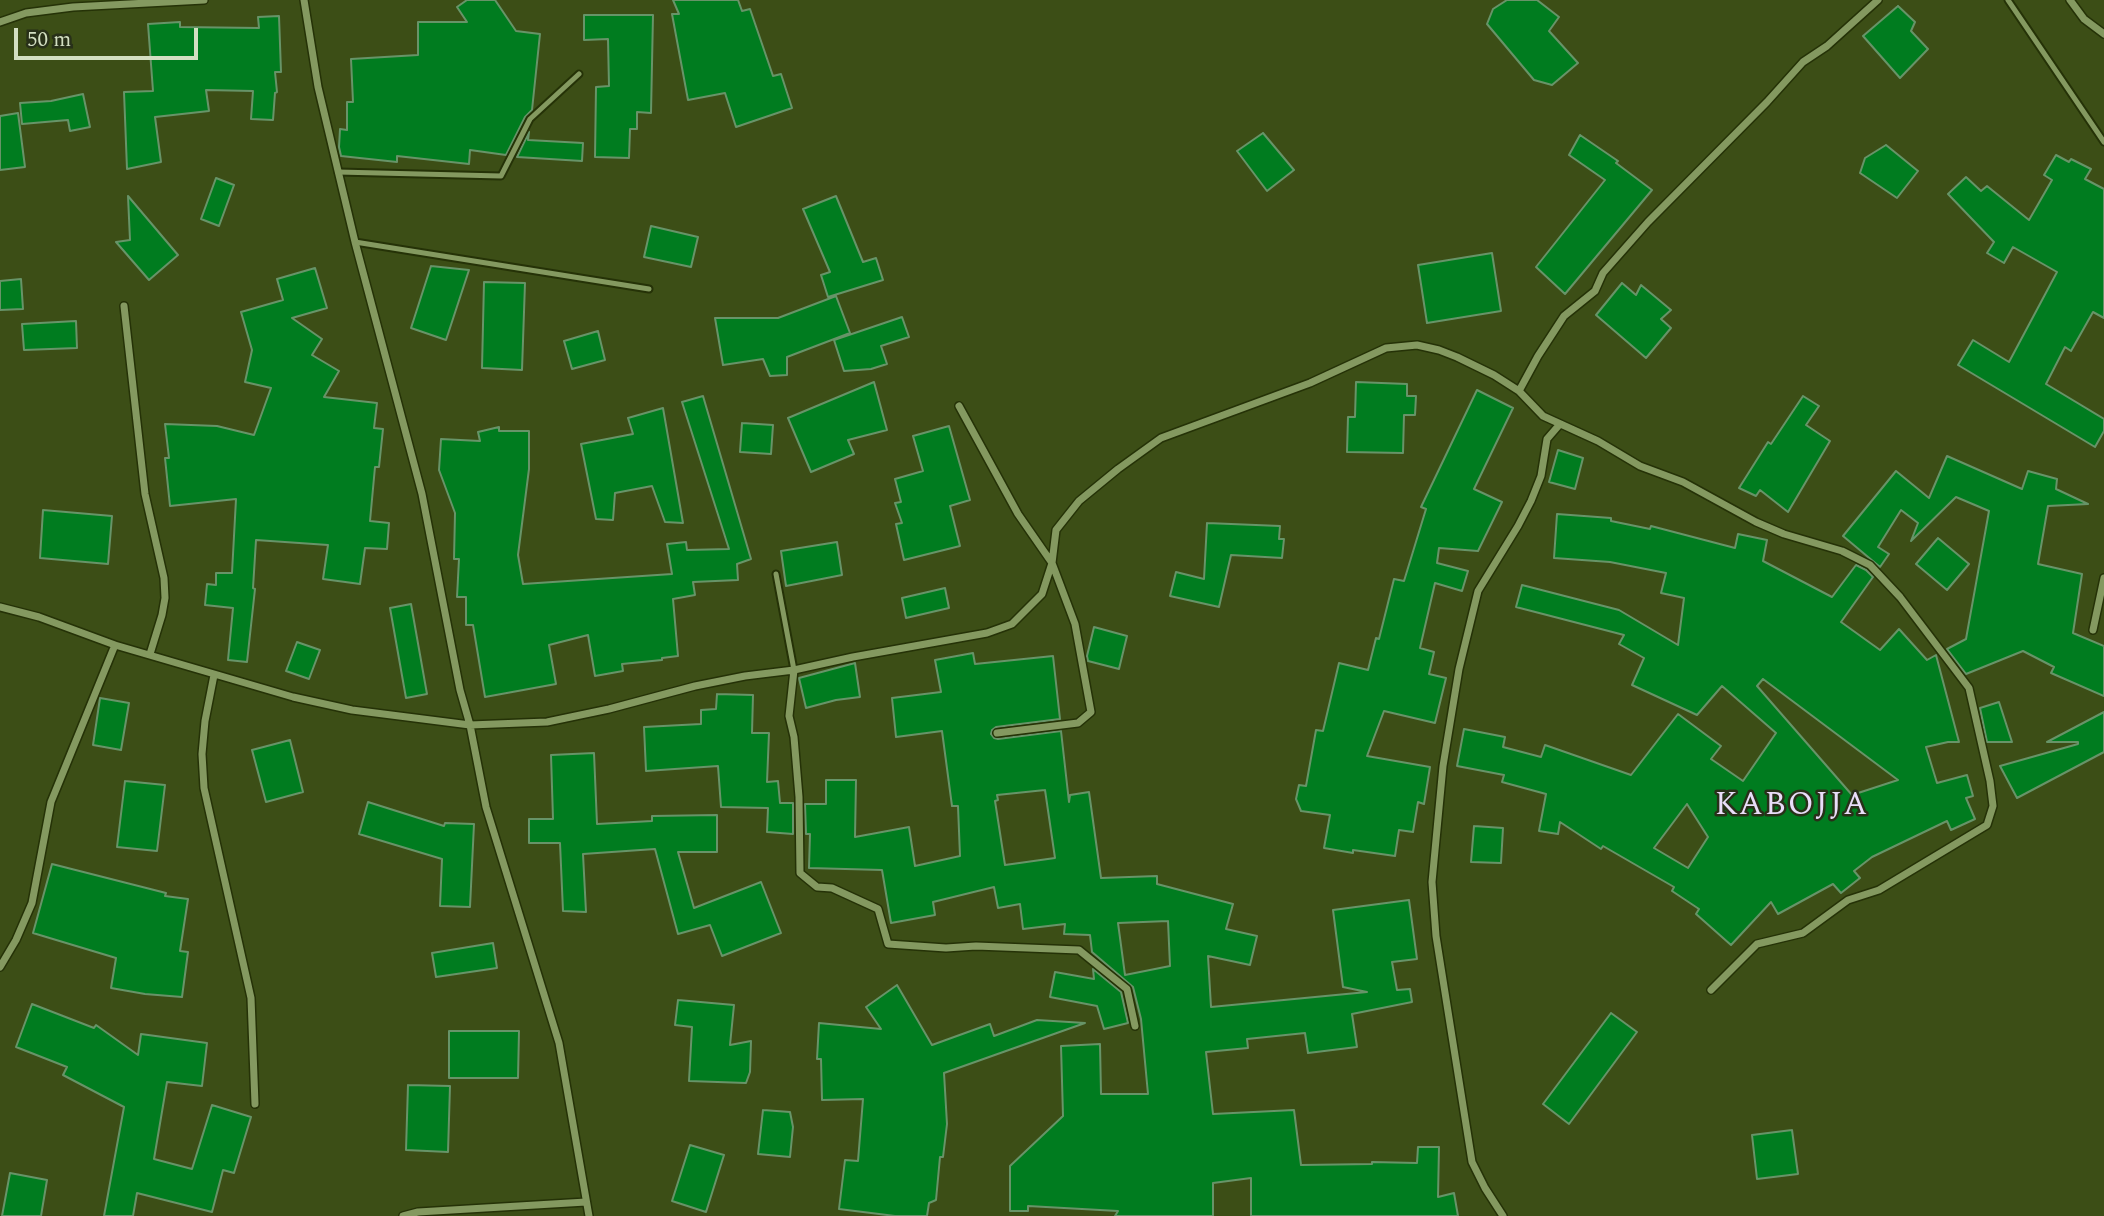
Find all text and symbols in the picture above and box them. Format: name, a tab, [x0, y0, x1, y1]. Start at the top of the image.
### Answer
scale bar	[18, 14, 201, 58]
text: 50 m	[27, 24, 71, 56]
district label: KABOJJA	[1716, 789, 1868, 827]

